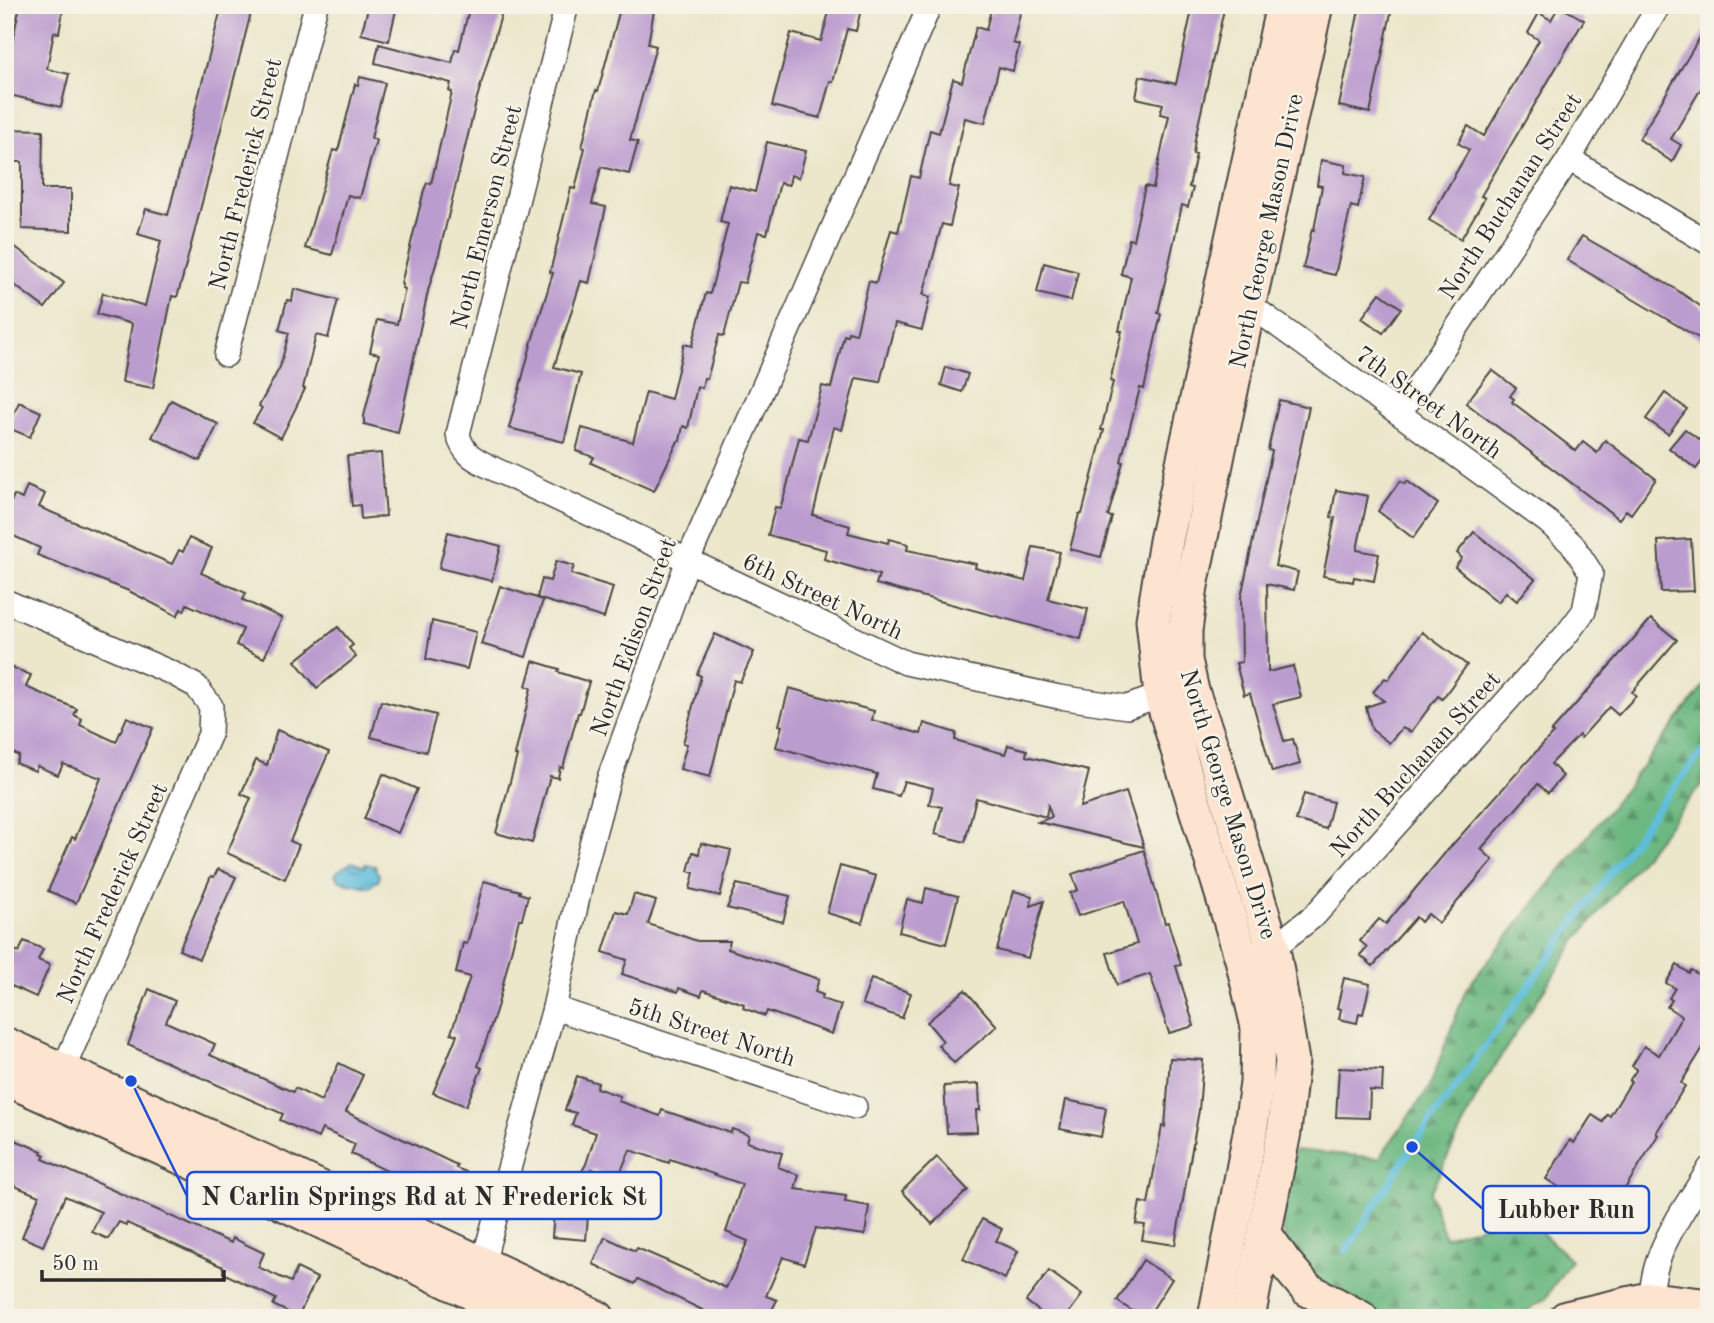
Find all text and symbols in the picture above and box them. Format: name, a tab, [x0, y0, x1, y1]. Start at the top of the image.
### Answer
street label: North Frederick Street	[206, 56, 287, 293]
street label: North Buchanan Street	[1436, 89, 1587, 305]
street label: North George Mason Drive	[1227, 92, 1309, 371]
street label: North Emerson Street	[448, 103, 527, 332]
street label: 7th Street North	[1350, 343, 1505, 464]
street label: North Edison Street	[588, 535, 682, 740]
street label: 6th Street North	[738, 550, 906, 645]
street label: North George Mason Drive	[1175, 667, 1280, 942]
street label: North Buchanan Street	[1327, 668, 1506, 863]
street label: North Frederick Street	[54, 780, 173, 1008]
street label: 5th Street North	[625, 996, 798, 1072]
callout: N Carlin Springs Rd at N Frederick St	[187, 1172, 661, 1219]
text: N Carlin Springs Rd at N Frederick St	[201, 1185, 647, 1211]
callout: Lubber Run	[1483, 1186, 1649, 1233]
text: Lubber Run	[1497, 1198, 1635, 1224]
scale bar	[42, 1239, 224, 1283]
text: 50 m	[52, 1254, 99, 1275]

